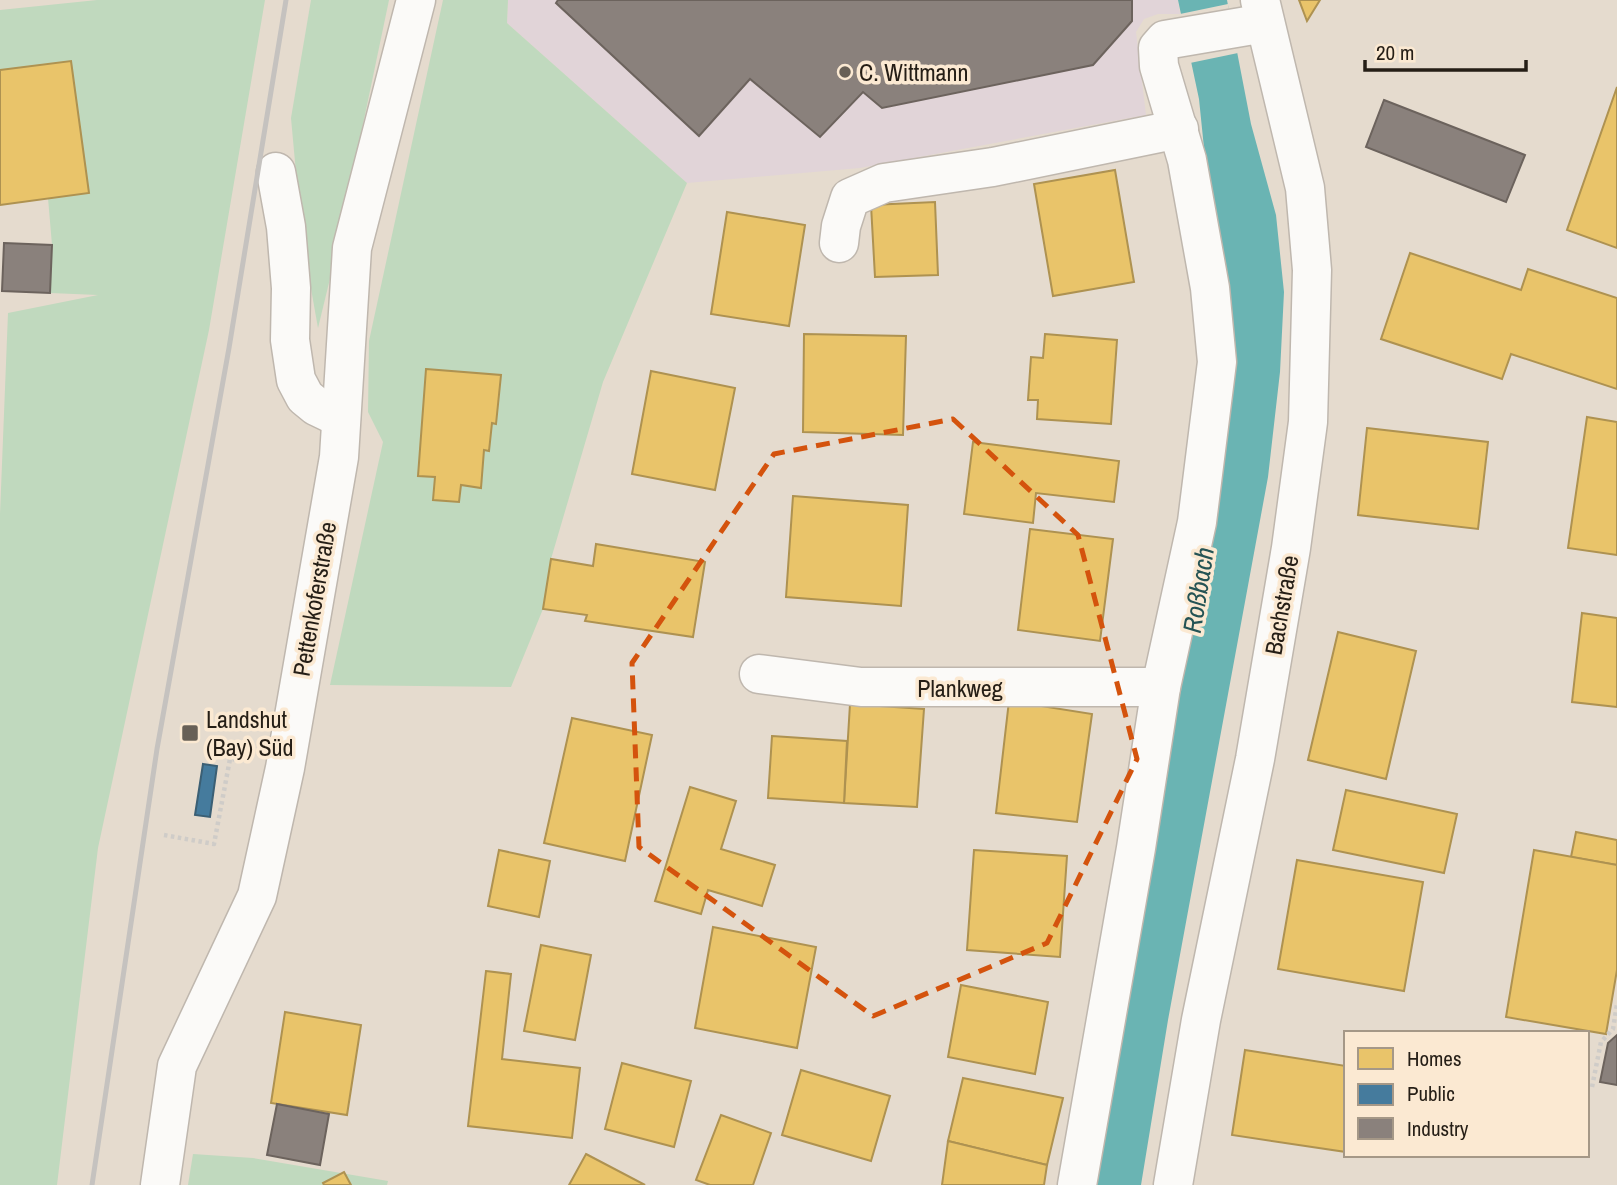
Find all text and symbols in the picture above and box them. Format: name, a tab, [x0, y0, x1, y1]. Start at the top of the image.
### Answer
scale bar	[1365, 28, 1526, 72]
text: 20 m	[1376, 38, 1414, 67]
place label: C. Wittmann	[859, 56, 968, 88]
marker: C. Wittmann	[837, 64, 853, 80]
street label: Pettenkoferstraße	[285, 519, 343, 679]
water label: Roßbach	[1174, 545, 1222, 635]
street label: Bachstraße	[1257, 553, 1305, 657]
street label: Plankweg	[917, 672, 1003, 704]
place label: Landshut (Bay) Süd	[206, 703, 294, 763]
marker: Landshut (Bay) Süd	[180, 723, 200, 743]
legend	[1344, 1031, 1589, 1157]
text: Homes	[1407, 1044, 1462, 1073]
text: Public	[1407, 1079, 1455, 1108]
text: Industry	[1407, 1114, 1469, 1143]

